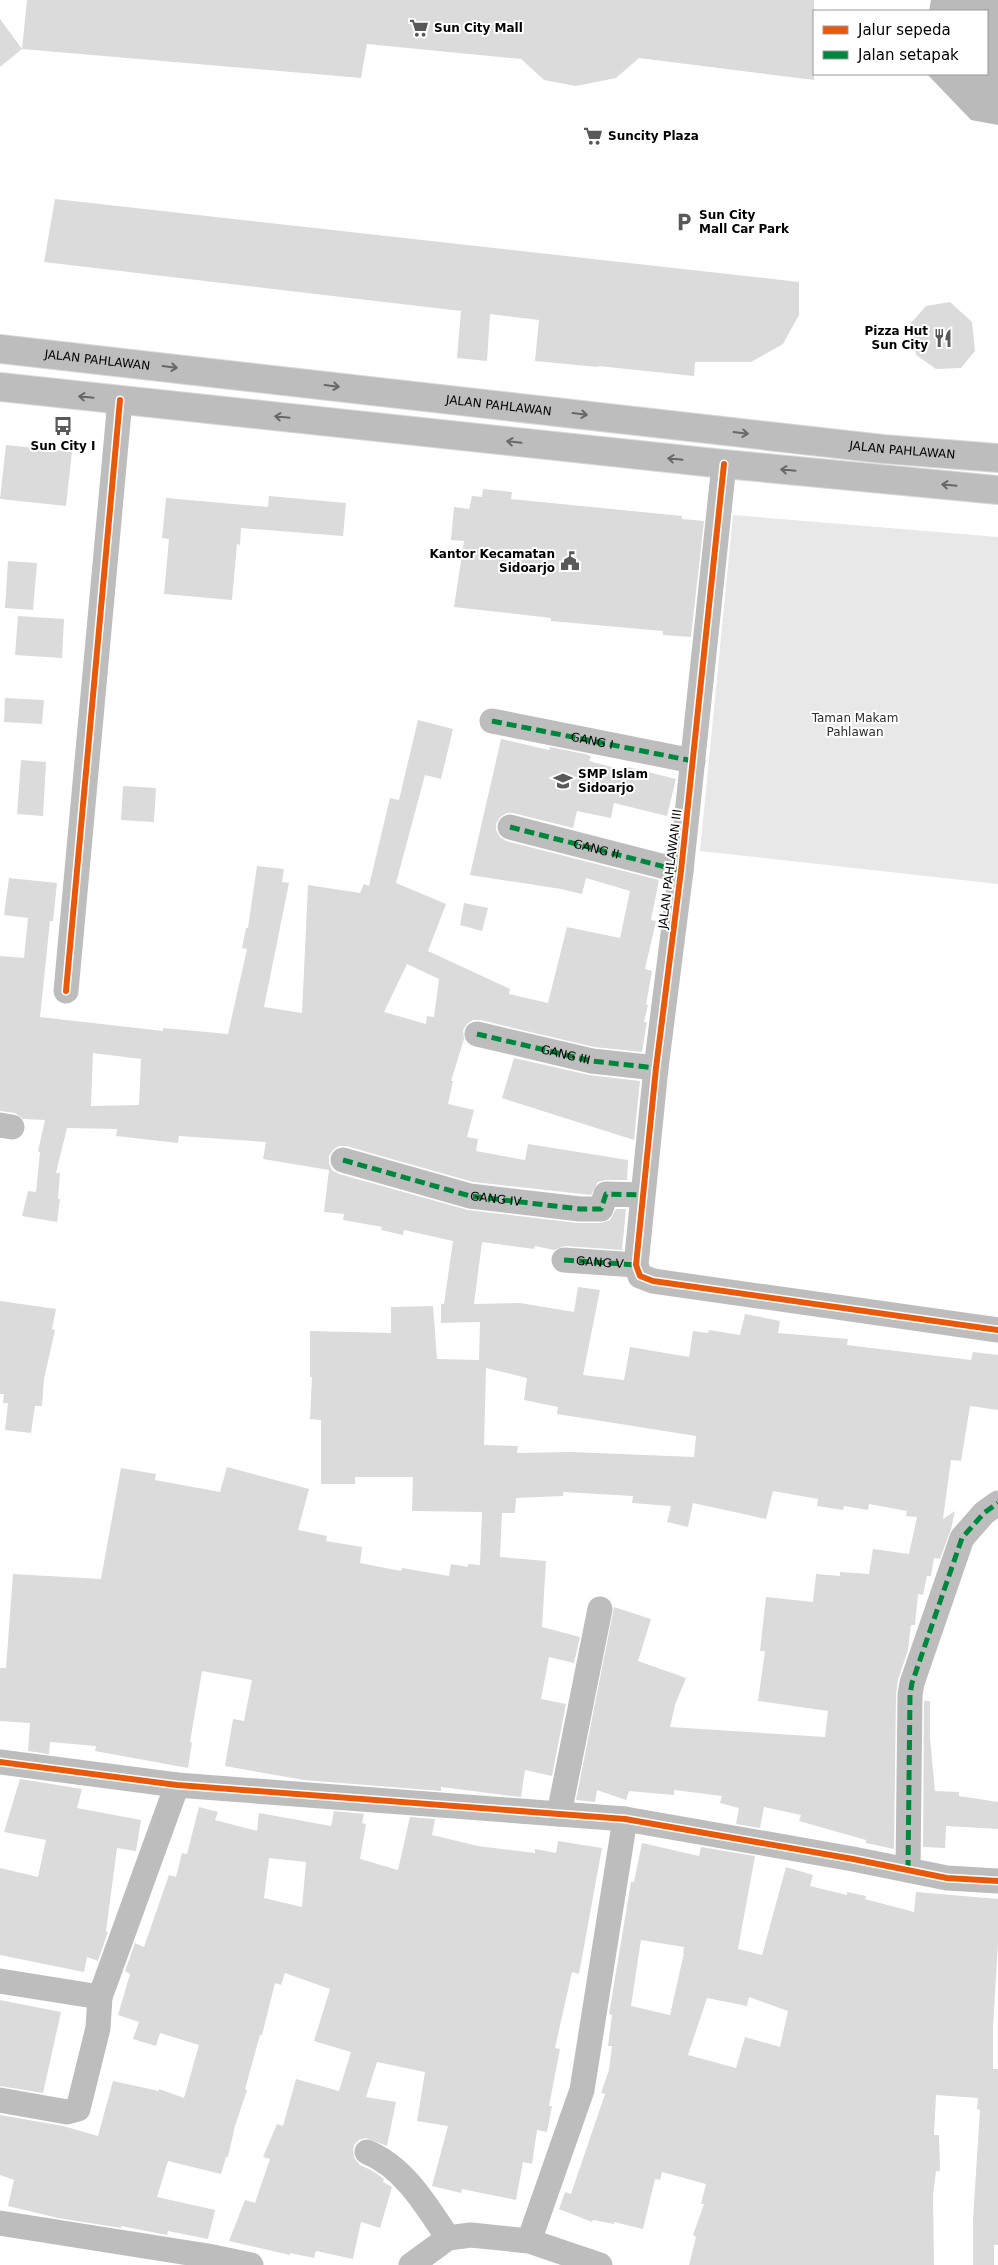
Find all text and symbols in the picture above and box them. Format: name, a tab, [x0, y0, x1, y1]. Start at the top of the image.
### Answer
legend	[813, 10, 988, 75]
supermarket icon: Sun City Mall	[408, 17, 430, 39]
place label: Sun City Mall	[434, 21, 523, 35]
text: Jalur sepeda	[857, 21, 951, 39]
text: Jalan setapak	[857, 46, 959, 64]
supermarket icon: Suncity Plaza	[582, 125, 604, 147]
place label: Suncity Plaza	[608, 129, 699, 143]
place label: Sun City Mall Car Park	[699, 208, 790, 236]
parking icon: Sun City Mall Car Park	[673, 211, 695, 233]
place label: Pizza Hut Sun City	[865, 324, 928, 352]
restaurant icon: Pizza Hut Sun City	[932, 327, 954, 349]
street label: JALAN PAHLAWAN	[43, 347, 151, 373]
one-way arrow	[162, 362, 178, 372]
one-way arrow	[323, 381, 339, 391]
one-way arrow	[78, 392, 94, 402]
street label: JALAN PAHLAWAN	[444, 392, 552, 418]
one-way arrow	[572, 409, 588, 419]
one-way arrow	[275, 412, 291, 422]
bus stop icon: Sun City I	[52, 415, 74, 437]
one-way arrow	[733, 428, 749, 438]
one-way arrow	[506, 437, 522, 447]
street label: JALAN PAHLAWAN	[848, 438, 956, 462]
place label: Sun City I	[30, 439, 96, 453]
one-way arrow	[668, 454, 684, 463]
one-way arrow	[780, 465, 796, 475]
one-way arrow	[942, 481, 958, 490]
place label: Kantor Kecamatan Sidoarjo	[430, 547, 555, 575]
public building icon: Kantor Kecamatan Sidoarjo	[559, 550, 581, 572]
park label: Taman Makam Pahlawan	[811, 711, 898, 739]
street label: GANG I	[569, 730, 615, 752]
place label: SMP Islam Sidoarjo	[578, 767, 648, 795]
school or university icon: SMP Islam Sidoarjo	[552, 770, 574, 792]
street label: JALAN PAHLAWAN III	[656, 808, 684, 931]
street label: GANG II	[572, 837, 621, 862]
street label: GANG III	[540, 1042, 592, 1067]
street label: GANG IV	[469, 1189, 523, 1209]
street label: GANG V	[576, 1254, 625, 1271]

